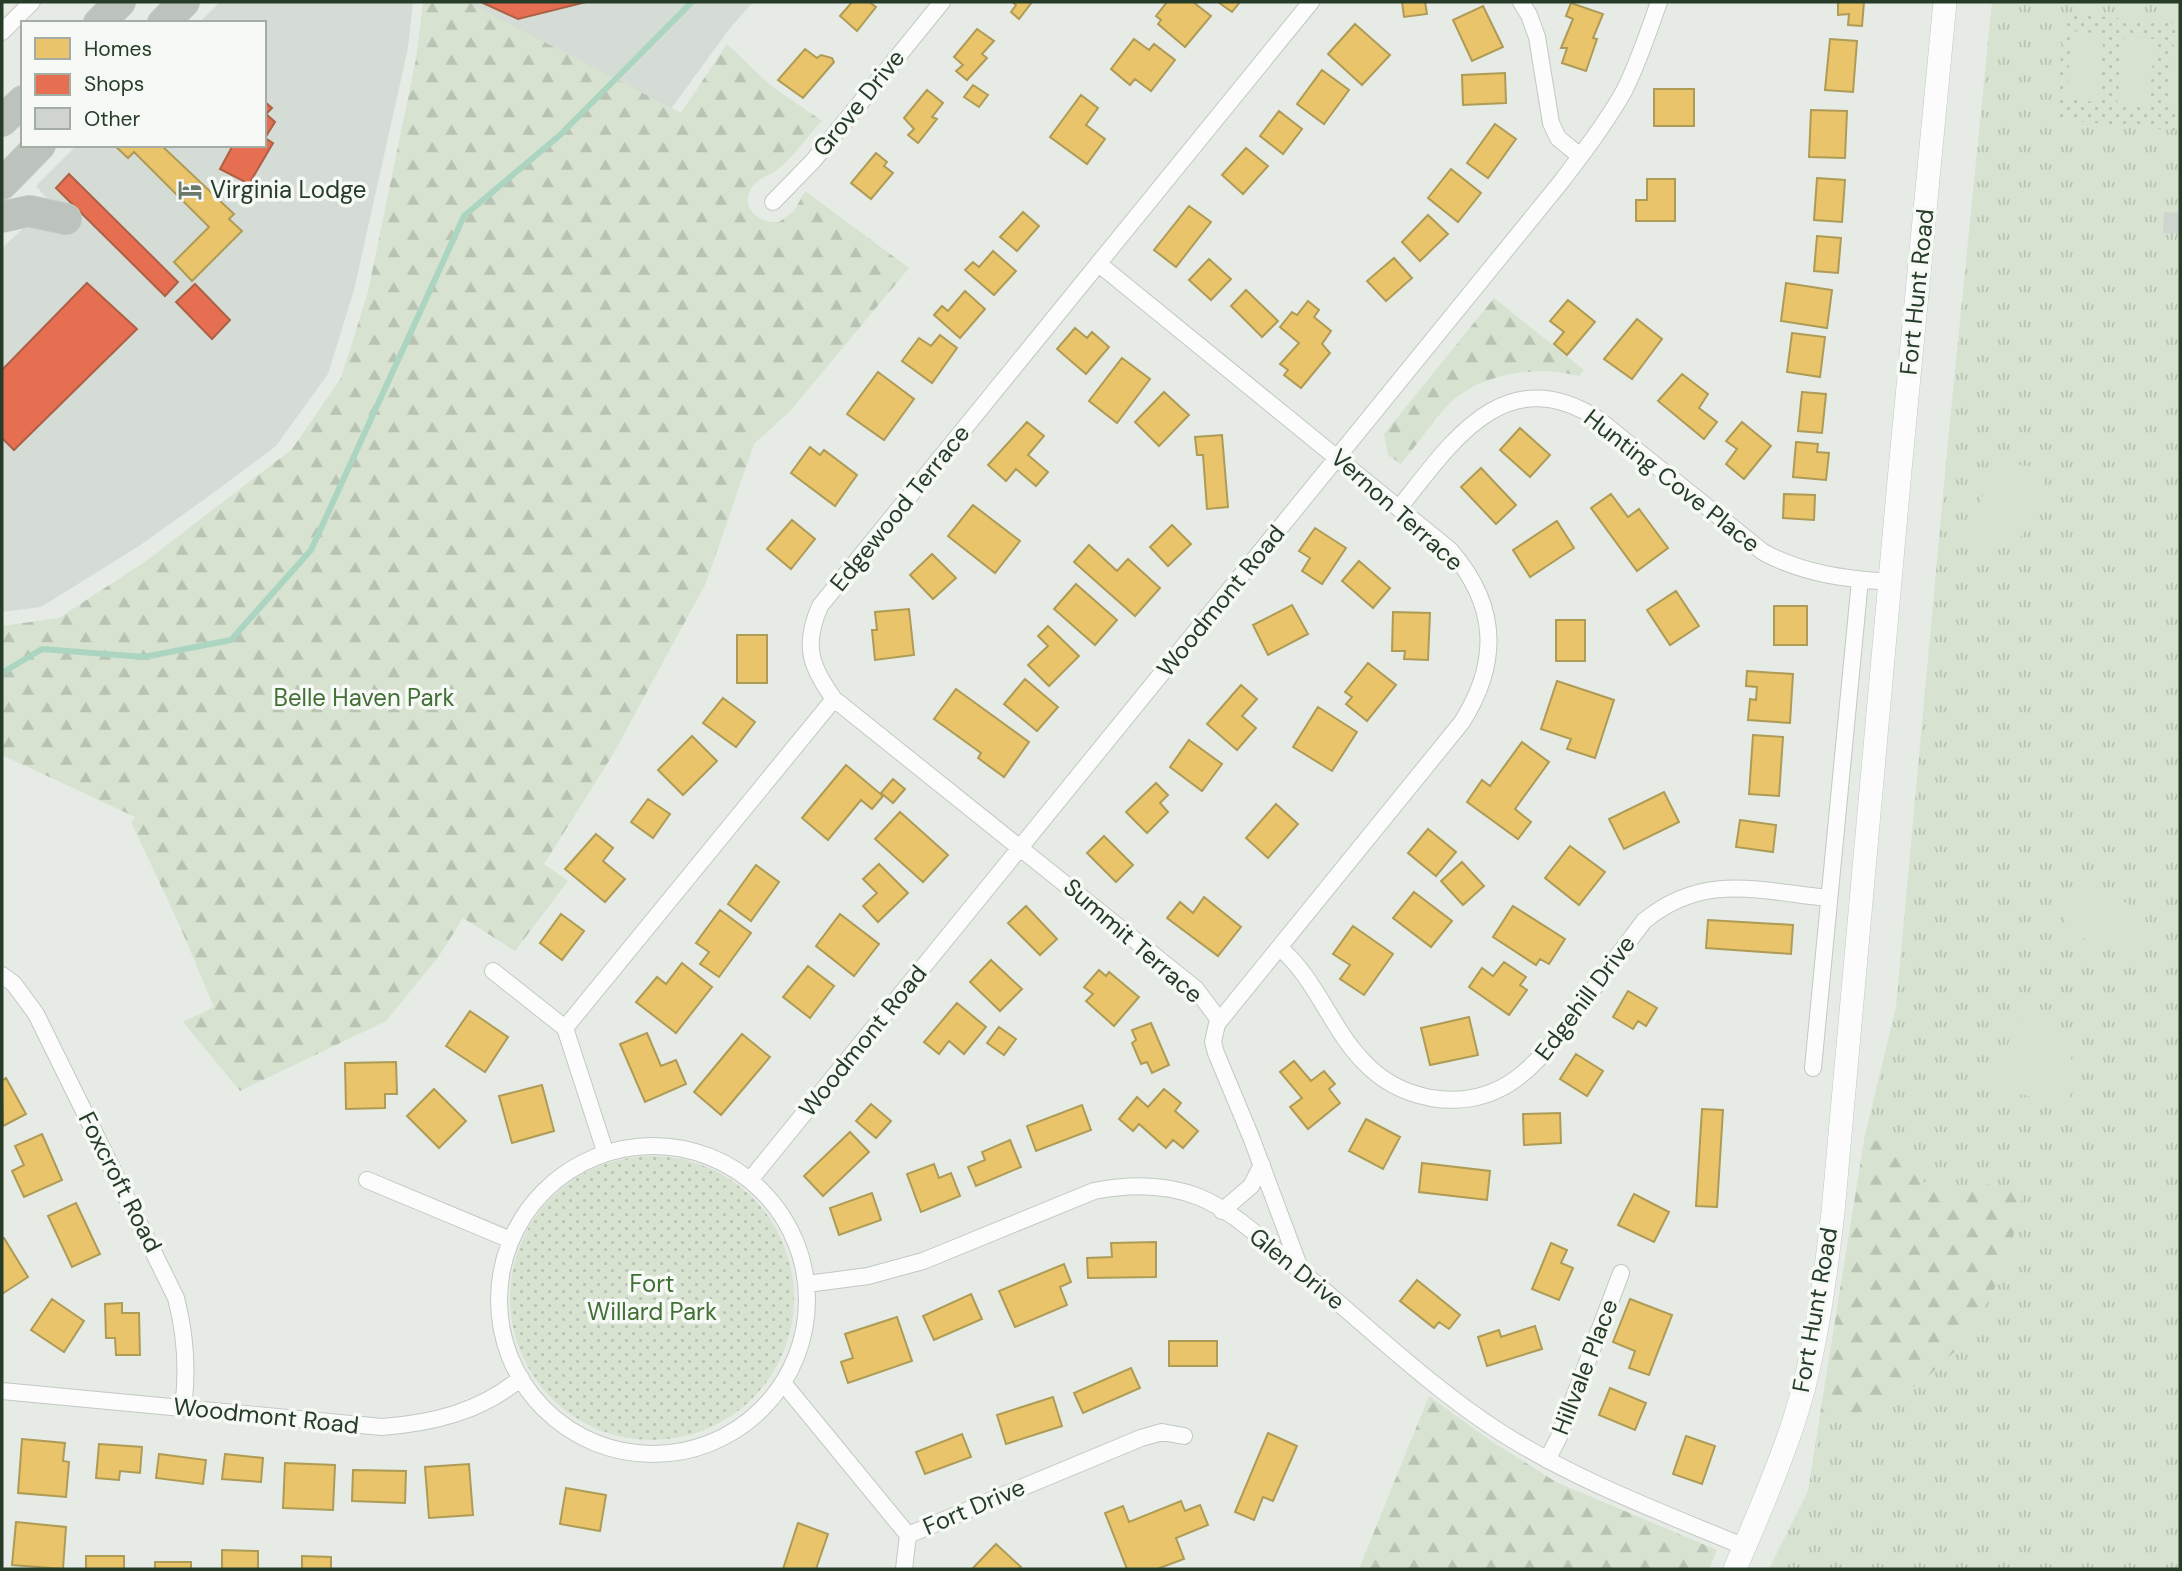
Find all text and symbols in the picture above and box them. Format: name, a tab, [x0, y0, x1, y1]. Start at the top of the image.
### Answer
legend	[21, 21, 266, 147]
text: Homes	[84, 35, 152, 63]
street label: Grove Drive	[806, 43, 911, 163]
text: Shops	[84, 70, 144, 98]
text: Other	[84, 105, 140, 133]
place label: Virginia Lodge	[210, 174, 367, 205]
hotel icon: Virginia Lodge	[176, 176, 204, 204]
street label: Fort Hunt Road	[1892, 207, 1941, 377]
street label: Hunting Cove Place	[1578, 402, 1767, 559]
street label: Edgewood Terrace	[823, 418, 976, 597]
street label: Vernon Terrace	[1324, 442, 1470, 577]
street label: Woodmont Road	[1150, 518, 1291, 683]
park label: Belle Haven Park	[273, 682, 455, 713]
street label: Summit Terrace	[1057, 871, 1210, 1010]
street label: Edgehill Drive	[1527, 929, 1642, 1066]
street label: Woodmont Road	[792, 958, 933, 1123]
street label: Foxcroft Road	[72, 1106, 169, 1257]
street label: Glen Drive	[1243, 1221, 1351, 1317]
street label: Fort Hunt Road	[1785, 1225, 1844, 1395]
park label: Fort Willard Park	[587, 1268, 717, 1327]
street label: Hillvale Place	[1544, 1295, 1625, 1439]
street label: Woodmont Road	[172, 1390, 360, 1441]
street label: Fort Drive	[918, 1471, 1030, 1542]

